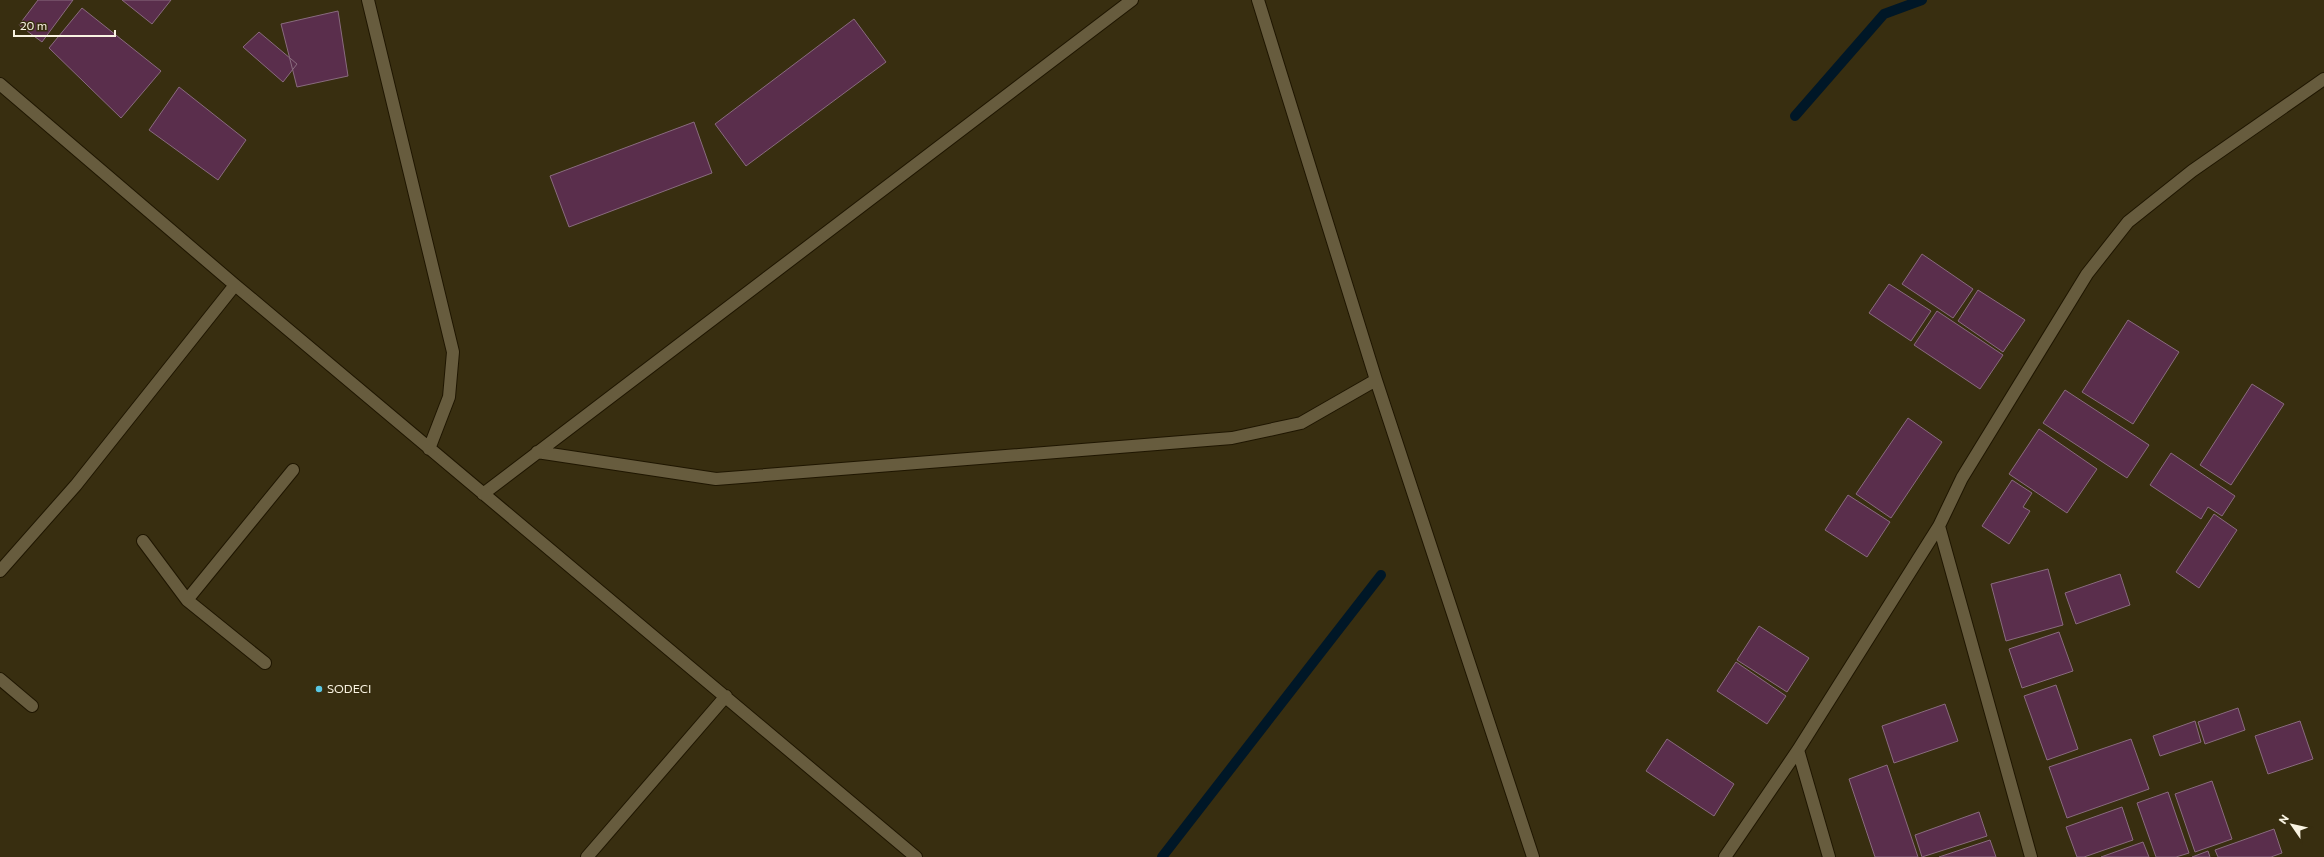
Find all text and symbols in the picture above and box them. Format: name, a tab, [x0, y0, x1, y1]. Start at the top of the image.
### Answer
scale bar	[14, 12, 115, 38]
text: 20 m	[20, 18, 47, 32]
place label: SODECI	[327, 681, 371, 695]
marker: SODECI	[314, 684, 324, 694]
north arrow	[2272, 805, 2312, 845]
text: N	[2276, 812, 2291, 826]

